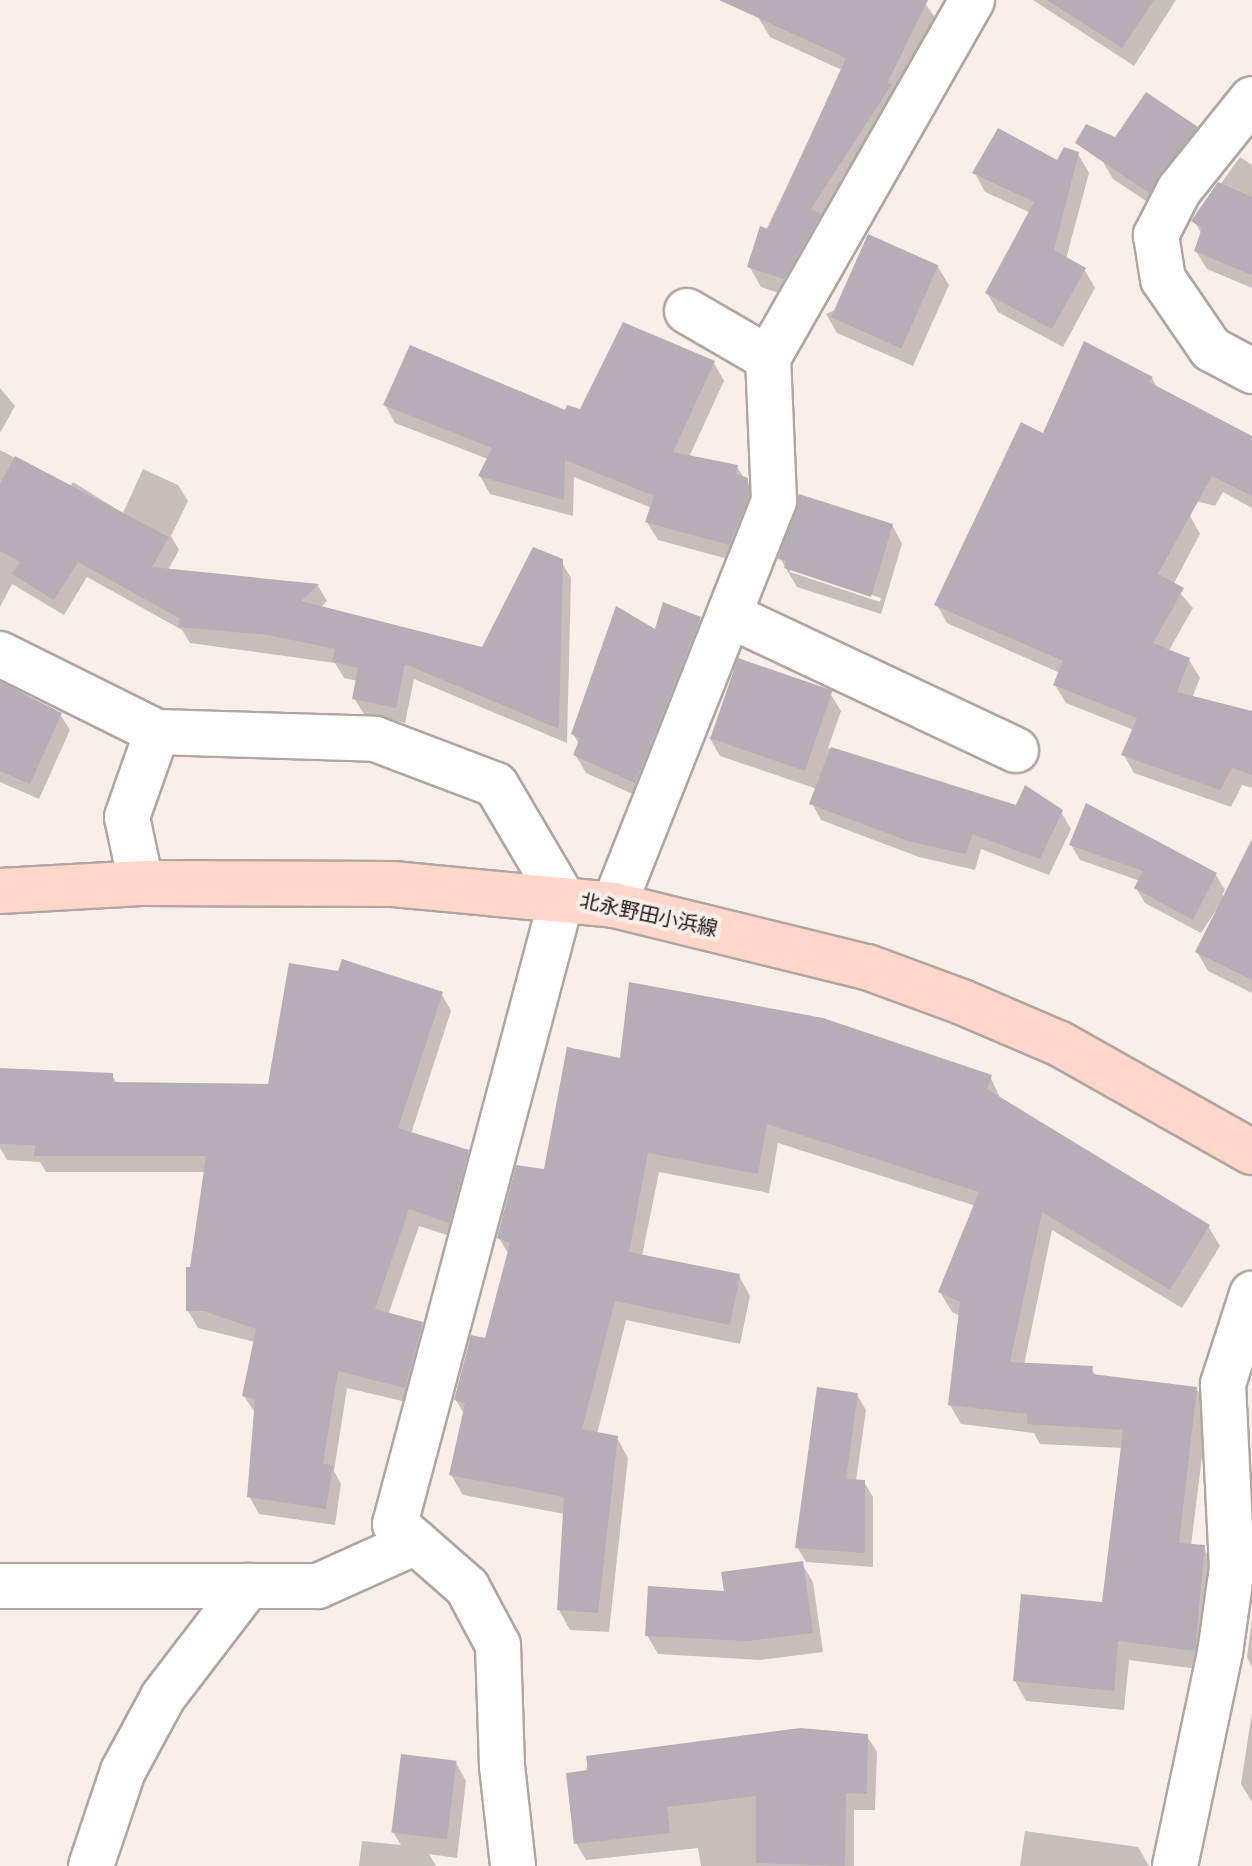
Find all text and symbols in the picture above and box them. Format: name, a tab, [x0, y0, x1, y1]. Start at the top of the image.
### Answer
street label: 北永野田小浜線	[578, 888, 720, 940]

